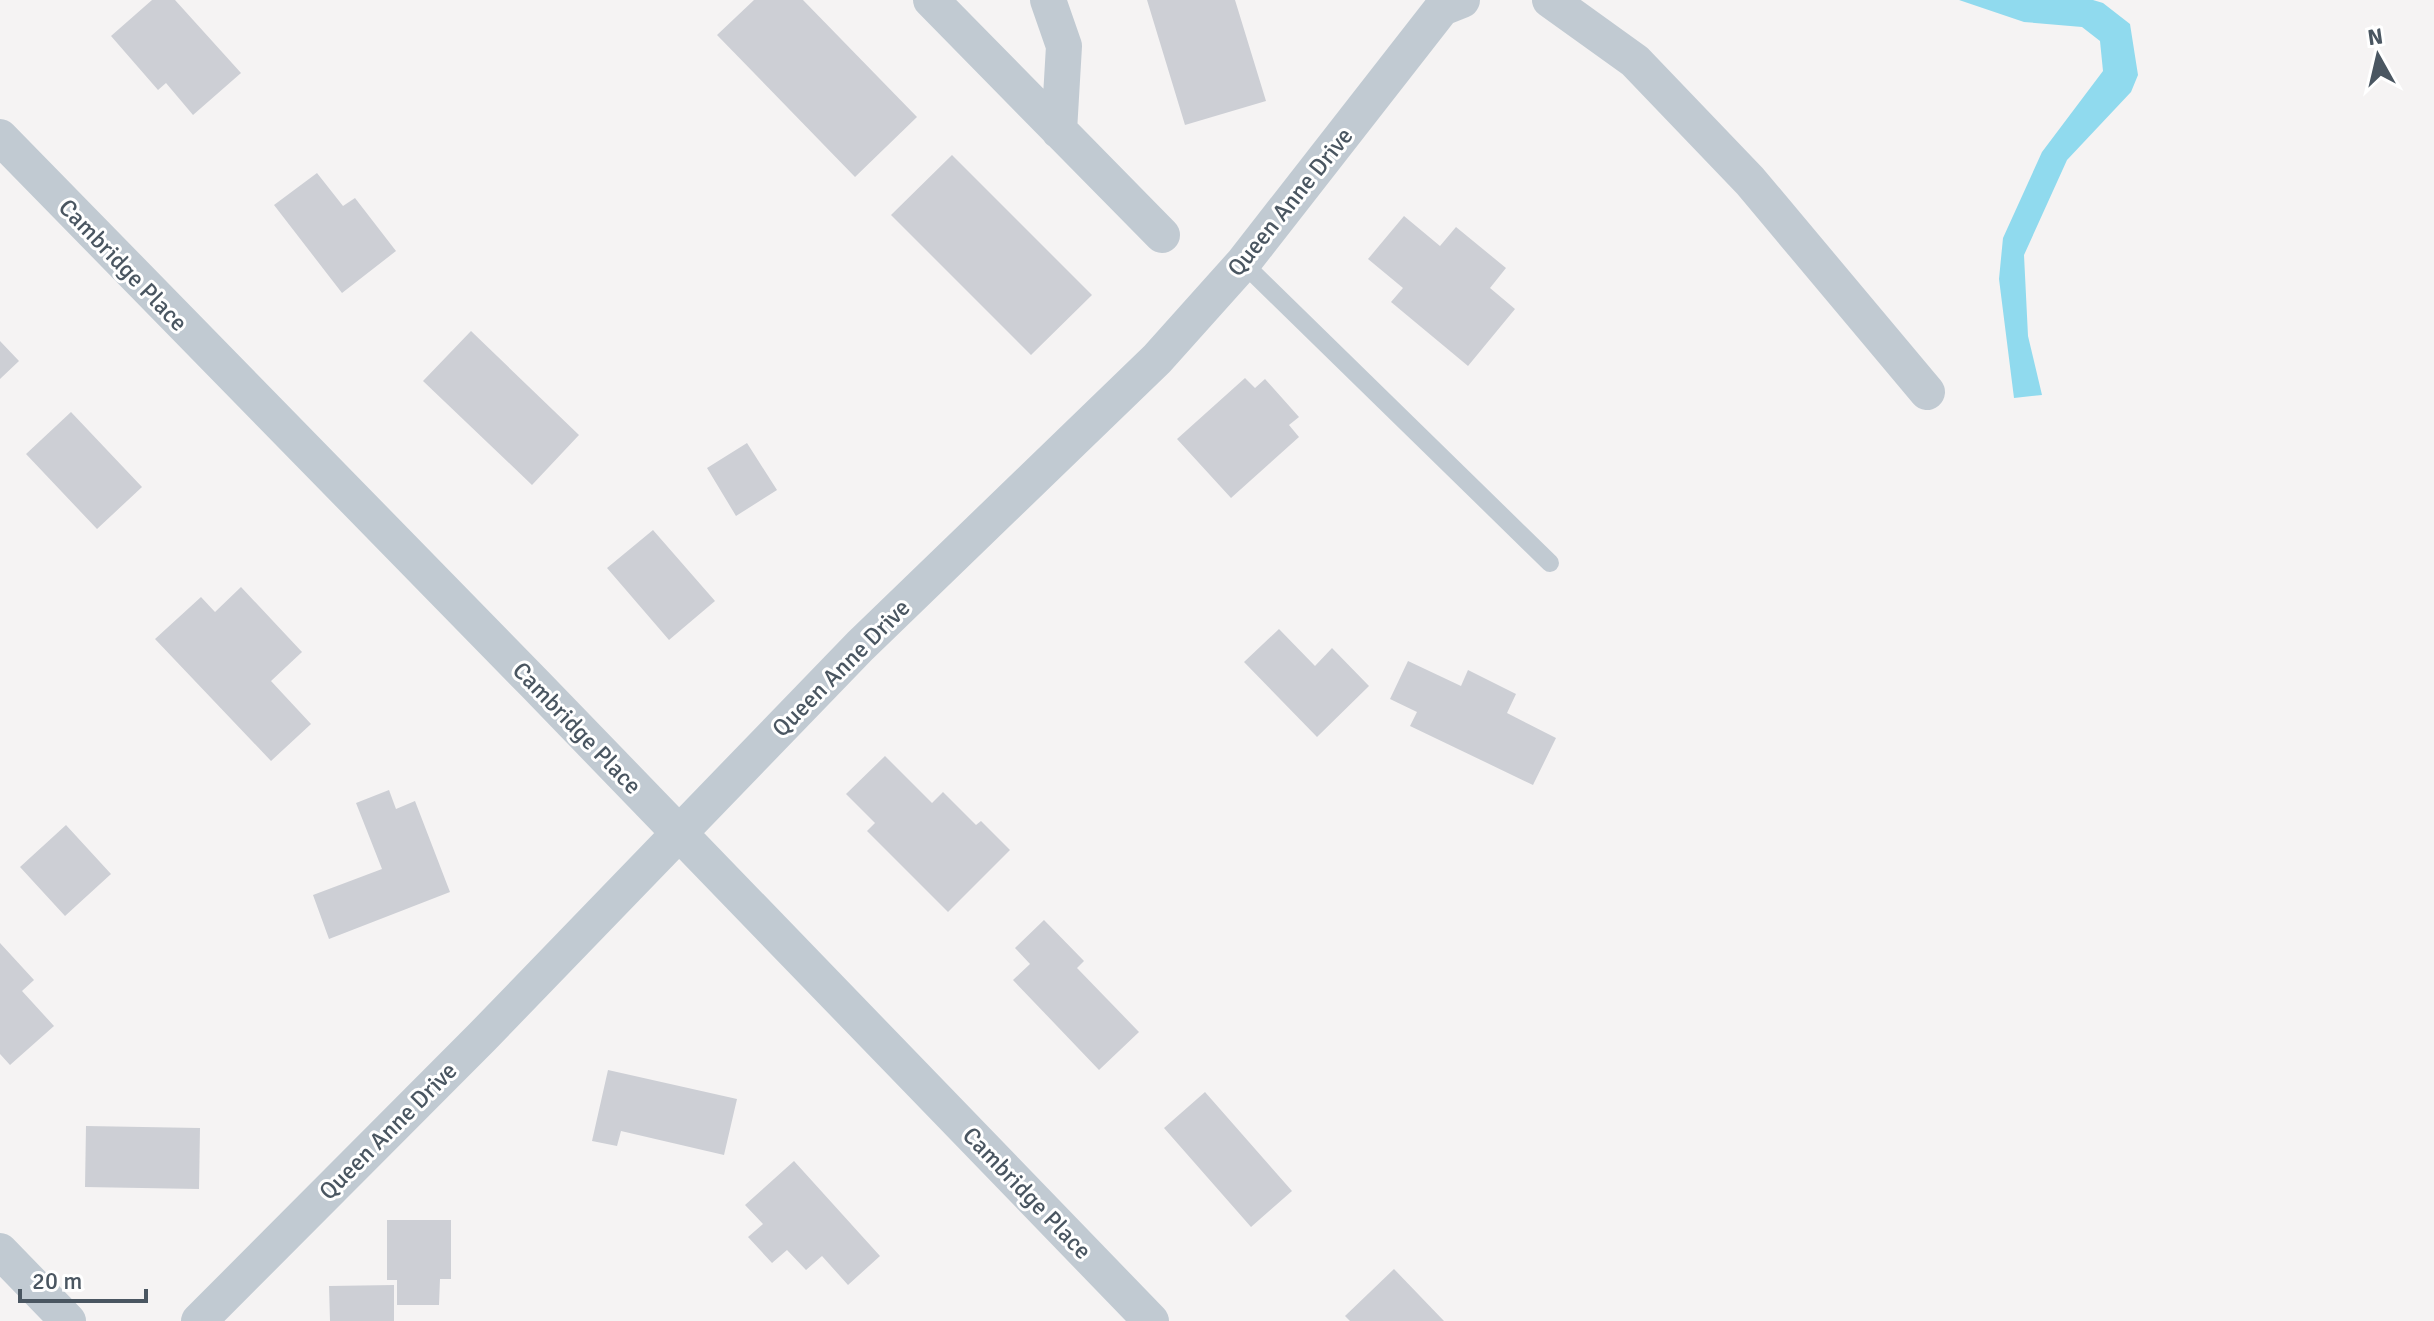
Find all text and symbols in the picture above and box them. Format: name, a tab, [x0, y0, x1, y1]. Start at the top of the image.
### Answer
north arrow	[2338, 16, 2418, 96]
text: N	[2366, 22, 2385, 51]
street label: Queen Anne Drive	[1221, 121, 1359, 283]
street label: Cambridge Place	[52, 192, 194, 338]
street label: Queen Anne Drive	[766, 593, 916, 743]
street label: Cambridge Place	[506, 655, 648, 801]
street label: Queen Anne Drive	[313, 1056, 463, 1206]
street label: Cambridge Place	[956, 1120, 1098, 1266]
scale bar	[20, 1253, 146, 1303]
text: 20 m	[32, 1266, 82, 1296]

